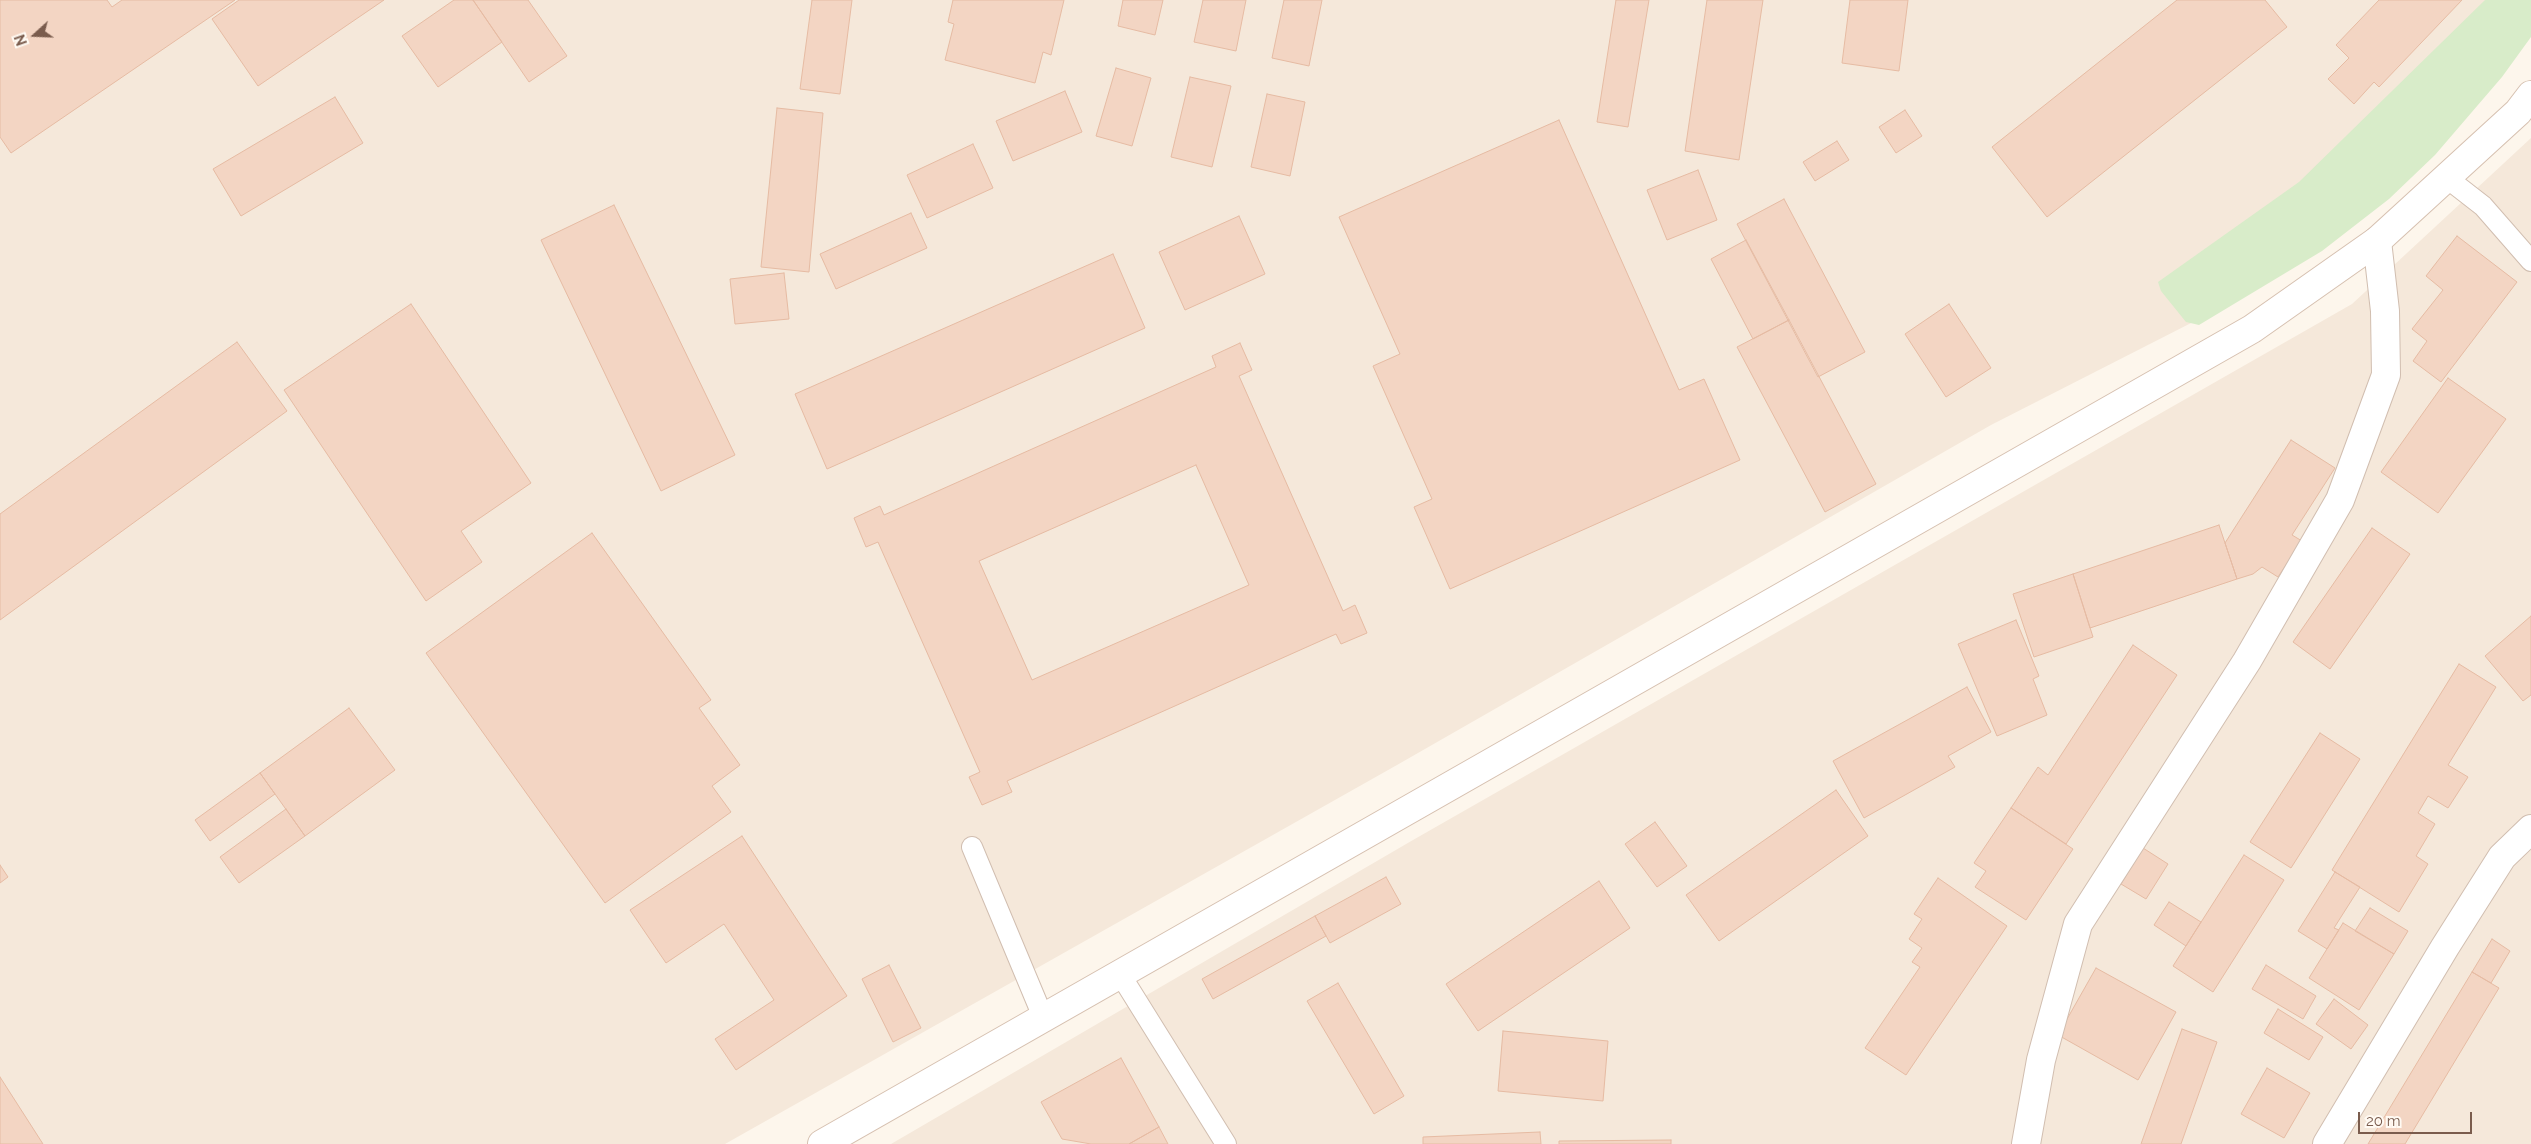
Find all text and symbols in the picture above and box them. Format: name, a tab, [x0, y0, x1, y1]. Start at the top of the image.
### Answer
north arrow	[10, 10, 60, 60]
text: N	[12, 32, 30, 48]
scale bar	[2361, 1102, 2475, 1134]
text: 20 m	[2366, 1112, 2401, 1130]

